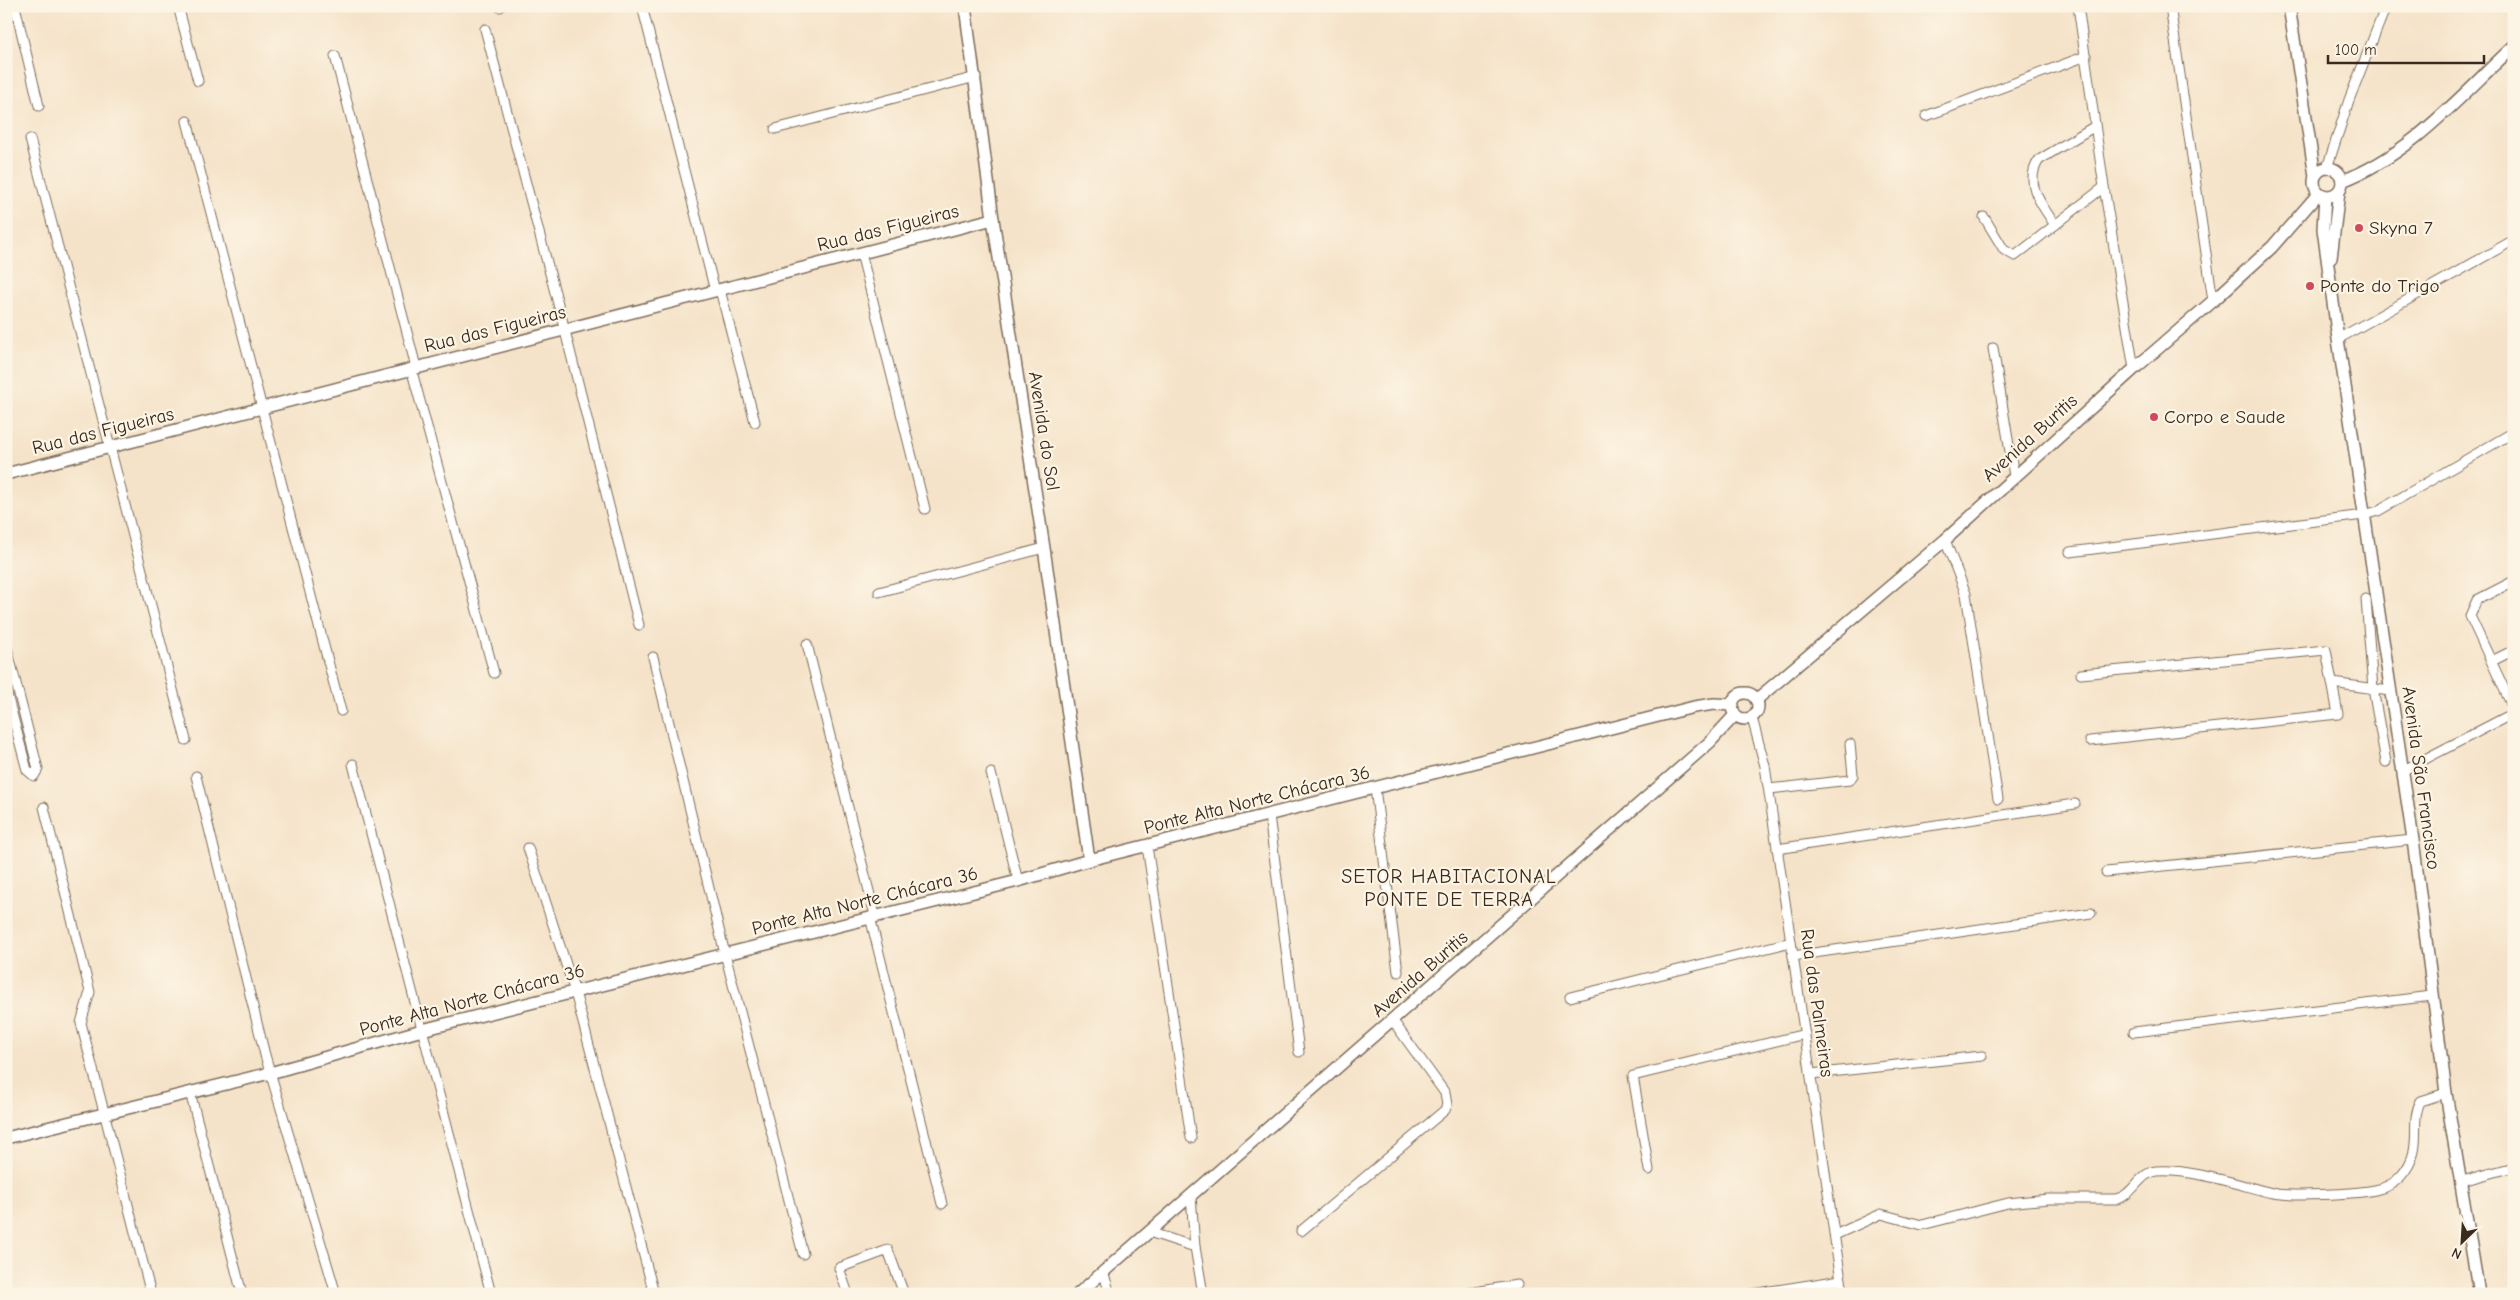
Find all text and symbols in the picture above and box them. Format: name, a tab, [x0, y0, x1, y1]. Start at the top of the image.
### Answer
scale bar	[2328, 32, 2484, 64]
text: 100 m	[2335, 41, 2377, 59]
street label: Rua das Figueiras	[815, 200, 961, 256]
place label: Skyna 7	[2369, 217, 2433, 239]
marker: Skyna 7	[2353, 222, 2365, 234]
place label: Ponte do Trigo	[2320, 275, 2440, 297]
marker: Ponte do Trigo	[2304, 280, 2316, 292]
street label: Rua das Figueiras	[422, 301, 568, 357]
street label: Avenida do Sol	[1024, 370, 1064, 492]
street label: Avenida Buritis	[1978, 390, 2082, 486]
street label: Rua das Figueiras	[30, 403, 176, 459]
place label: Corpo e Saude	[2164, 406, 2285, 428]
marker: Corpo e Saude	[2148, 411, 2160, 423]
street label: Avenida São Francisco	[2397, 685, 2445, 871]
street label: Ponte Alta Norte Chácara 36	[1142, 761, 1372, 839]
street label: Ponte Alta Norte Chácara 36	[750, 862, 980, 940]
district label: SETOR HABITACIONAL PONTE DE TERRA	[1341, 865, 1557, 911]
street label: Avenida Buritis	[1367, 926, 1473, 1022]
street label: Rua das Palmeiras	[1796, 927, 1838, 1079]
street label: Ponte Alta Norte Chácara 36	[357, 959, 587, 1041]
north arrow	[2438, 1218, 2488, 1268]
text: N	[2449, 1244, 2464, 1263]

